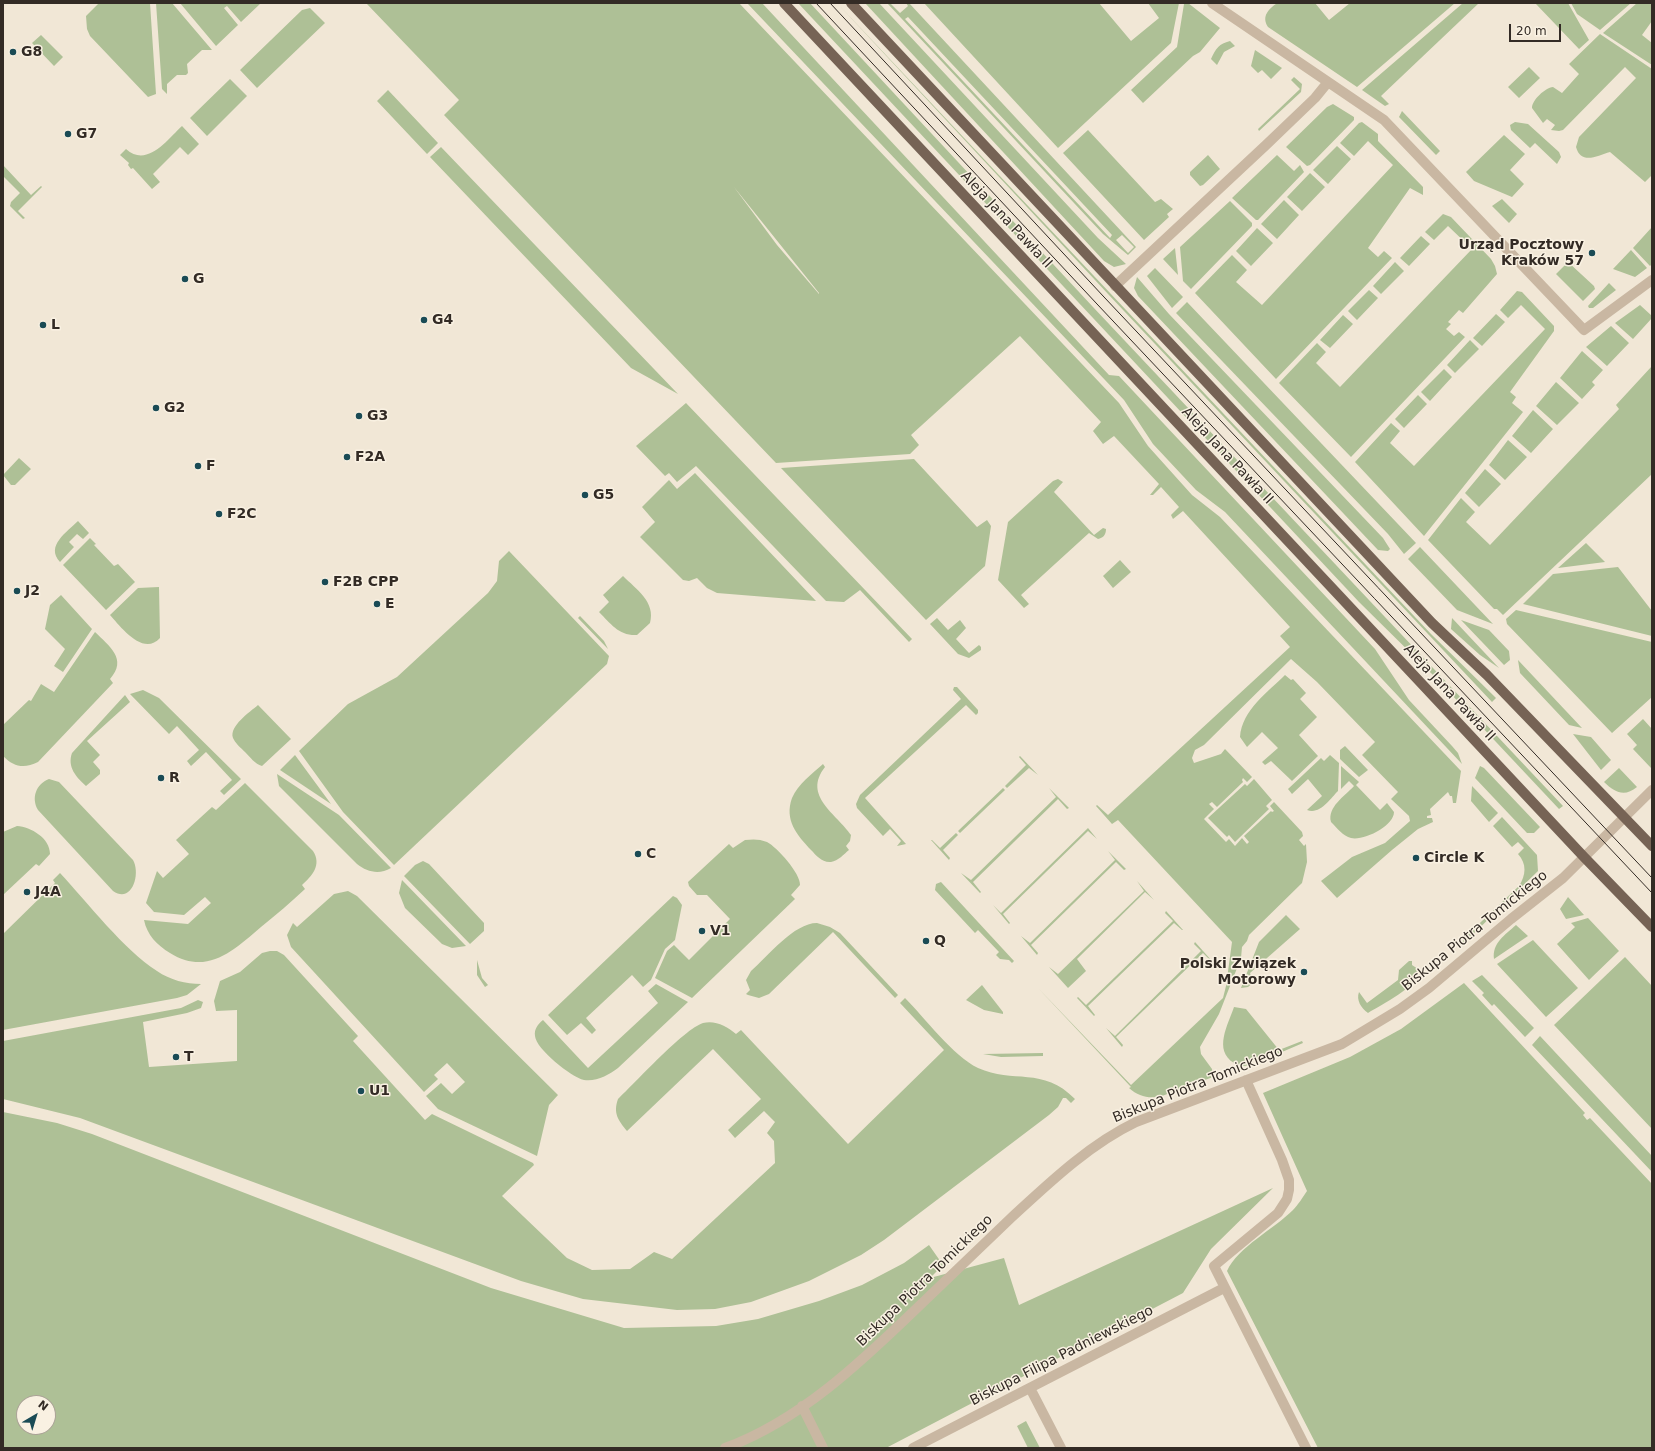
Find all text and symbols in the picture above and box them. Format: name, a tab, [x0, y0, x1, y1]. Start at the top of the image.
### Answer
scale bar	[1511, 16, 1563, 42]
text: 20 m	[1516, 24, 1547, 38]
place label: G8	[21, 44, 42, 60]
marker: G8	[8, 47, 18, 57]
place label: G7	[76, 126, 97, 142]
marker: G7	[63, 129, 73, 139]
street label: Aleja Jana Pawła II	[957, 168, 1055, 272]
place label: Urząd Pocztowy Kraków 57	[1459, 237, 1584, 270]
marker: Urząd Pocztowy Kraków 57	[1587, 248, 1597, 258]
place label: G	[193, 271, 204, 287]
marker: G	[180, 274, 190, 284]
place label: G4	[432, 312, 453, 328]
marker: G4	[419, 315, 429, 325]
place label: L	[51, 317, 60, 333]
marker: L	[38, 320, 48, 330]
place label: G2	[164, 400, 185, 416]
marker: G2	[151, 403, 161, 413]
street label: Aleja Jana Pawła II	[1178, 404, 1276, 508]
place label: G3	[367, 408, 388, 424]
marker: G3	[354, 411, 364, 421]
place label: F2A	[355, 449, 385, 465]
marker: F2A	[342, 452, 352, 462]
place label: F	[206, 458, 216, 474]
marker: F	[193, 461, 203, 471]
place label: G5	[593, 487, 614, 503]
marker: G5	[580, 490, 590, 500]
place label: F2C	[227, 506, 257, 522]
marker: F2C	[214, 509, 224, 519]
place label: F2B CPP	[333, 574, 399, 590]
marker: F2B CPP	[320, 577, 330, 587]
place label: J2	[25, 583, 40, 599]
marker: J2	[12, 586, 22, 596]
place label: E	[385, 596, 395, 612]
marker: E	[372, 599, 382, 609]
street label: Aleja Jana Pawła II	[1400, 641, 1498, 745]
place label: R	[169, 770, 180, 786]
marker: R	[156, 773, 166, 783]
place label: C	[646, 846, 656, 862]
marker: C	[633, 849, 643, 859]
place label: Circle K	[1424, 850, 1484, 866]
marker: Circle K	[1411, 853, 1421, 863]
street label: Biskupa Piotra Tomickiego	[1399, 867, 1551, 995]
place label: J4A	[35, 884, 61, 900]
marker: J4A	[22, 887, 32, 897]
place label: V1	[710, 923, 731, 939]
marker: V1	[697, 926, 707, 936]
place label: Q	[934, 933, 946, 949]
marker: Q	[921, 936, 931, 946]
place label: Polski Związek Motorowy	[1180, 956, 1296, 988]
marker: Polski Związek Motorowy	[1299, 967, 1309, 977]
street label: Biskupa Piotra Tomickiego	[1110, 1043, 1286, 1127]
place label: T	[184, 1049, 194, 1065]
marker: T	[171, 1052, 181, 1062]
place label: U1	[369, 1083, 390, 1099]
marker: U1	[356, 1086, 366, 1096]
street label: Biskupa Piotra Tomickiego	[854, 1212, 996, 1350]
street label: Biskupa Filipa Padniewskiego	[968, 1302, 1156, 1410]
north arrow	[16, 1395, 56, 1435]
text: N	[35, 1398, 51, 1414]

